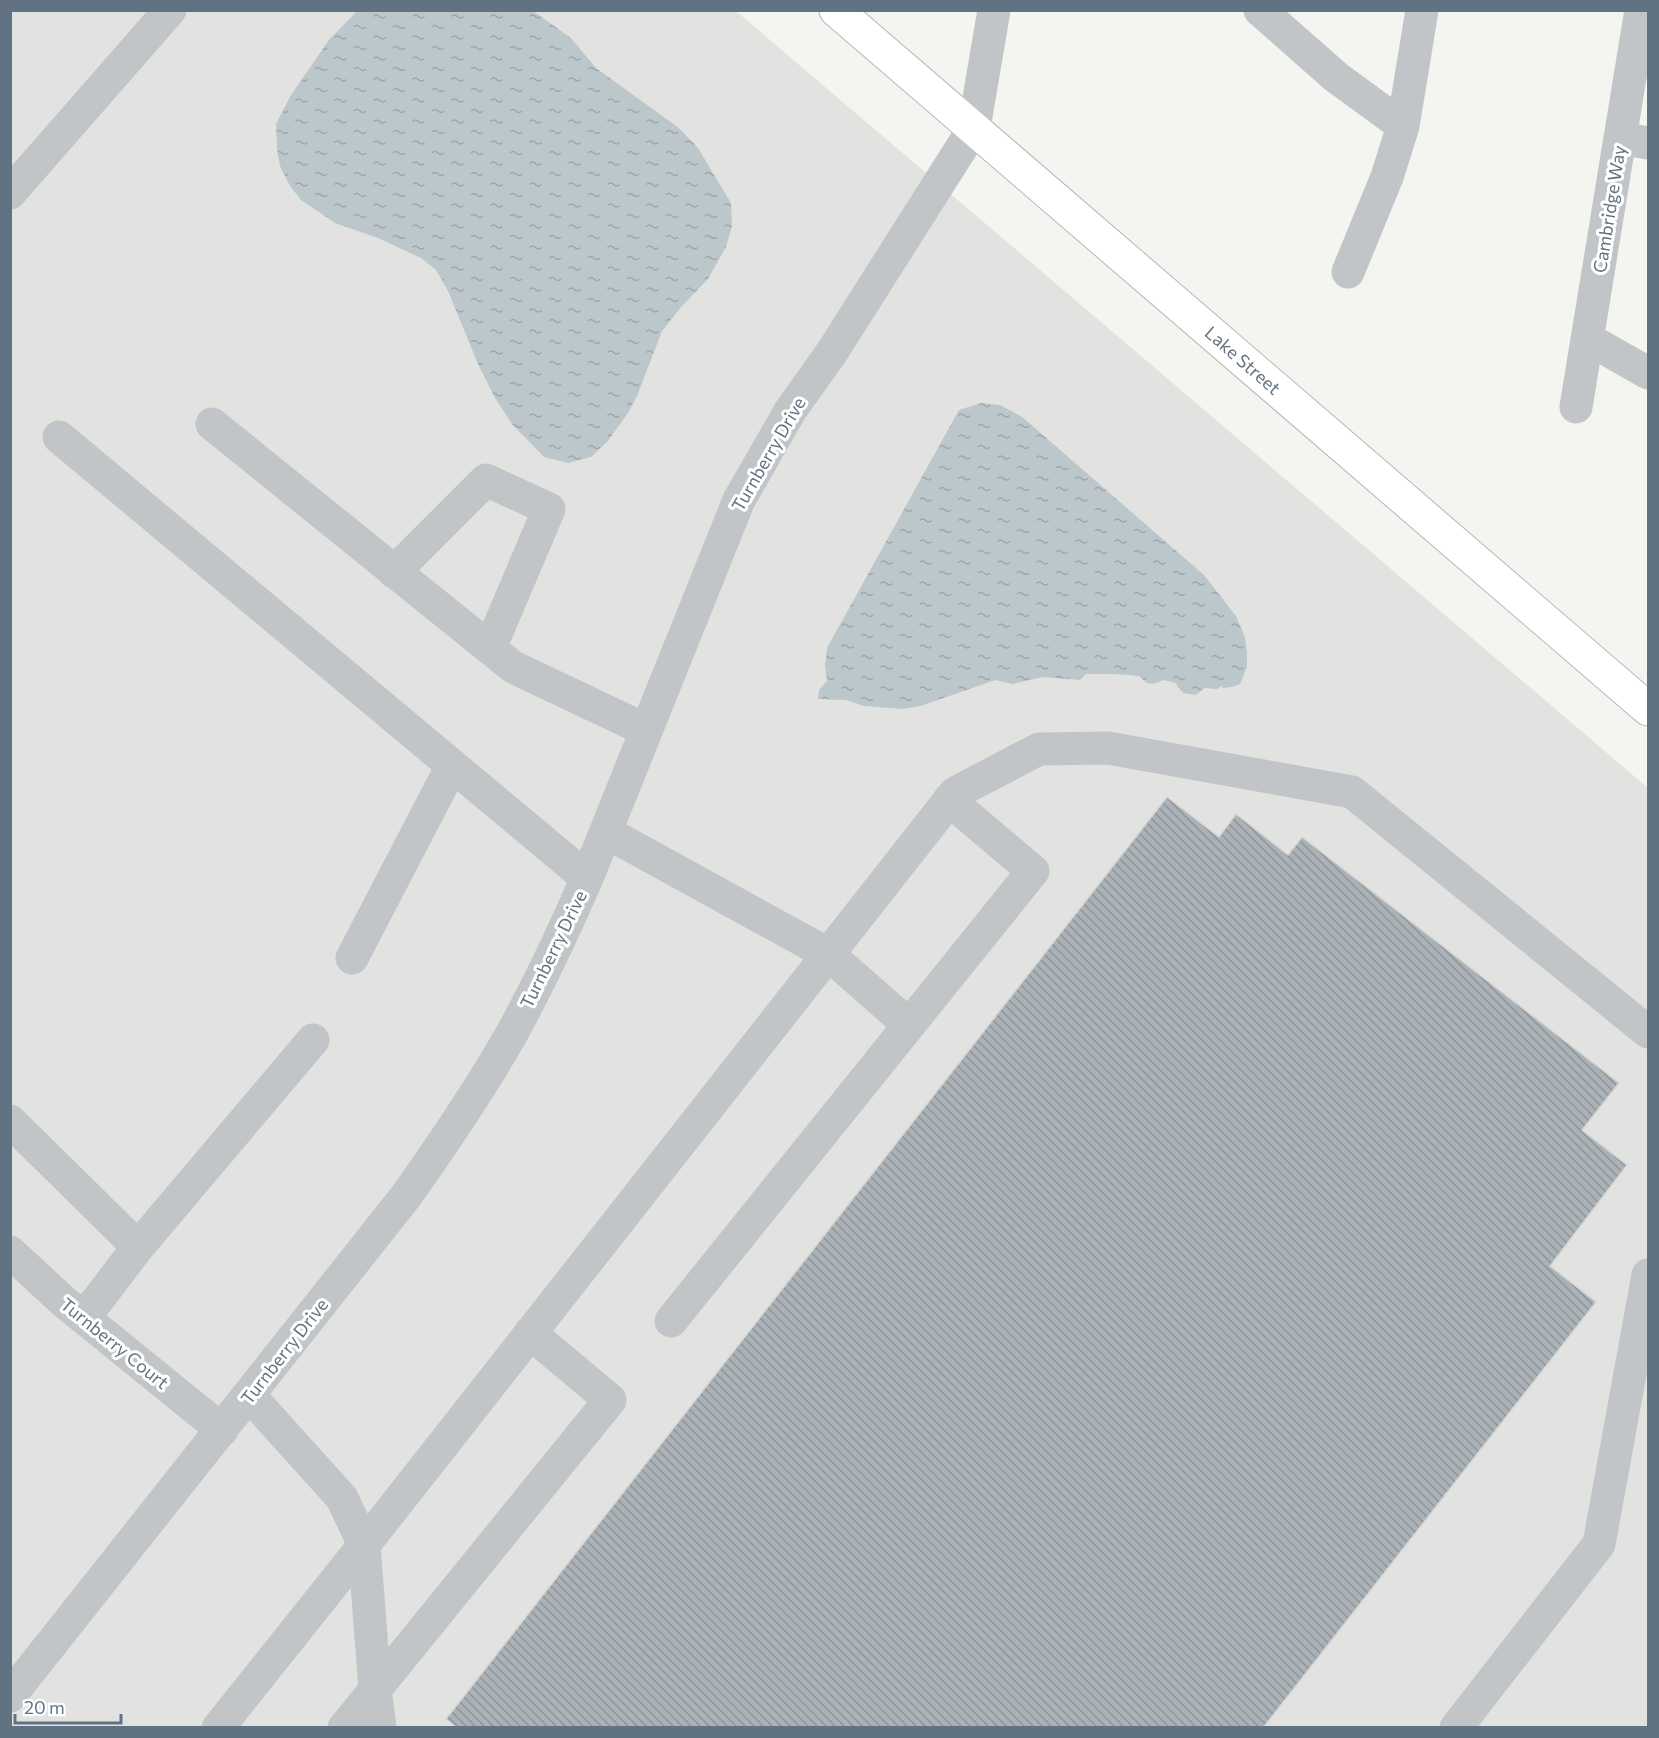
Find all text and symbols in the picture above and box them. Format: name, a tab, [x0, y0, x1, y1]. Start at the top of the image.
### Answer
street label: Cambridge Way	[1588, 144, 1630, 274]
street label: Lake Street	[1201, 321, 1285, 399]
street label: Turnberry Drive	[726, 393, 810, 515]
street label: Turnberry Drive	[515, 886, 591, 1012]
street label: Turnberry Court	[57, 1293, 173, 1393]
street label: Turnberry Drive	[236, 1294, 332, 1408]
scale bar	[15, 1687, 122, 1725]
text: 20 m	[24, 1696, 65, 1718]

